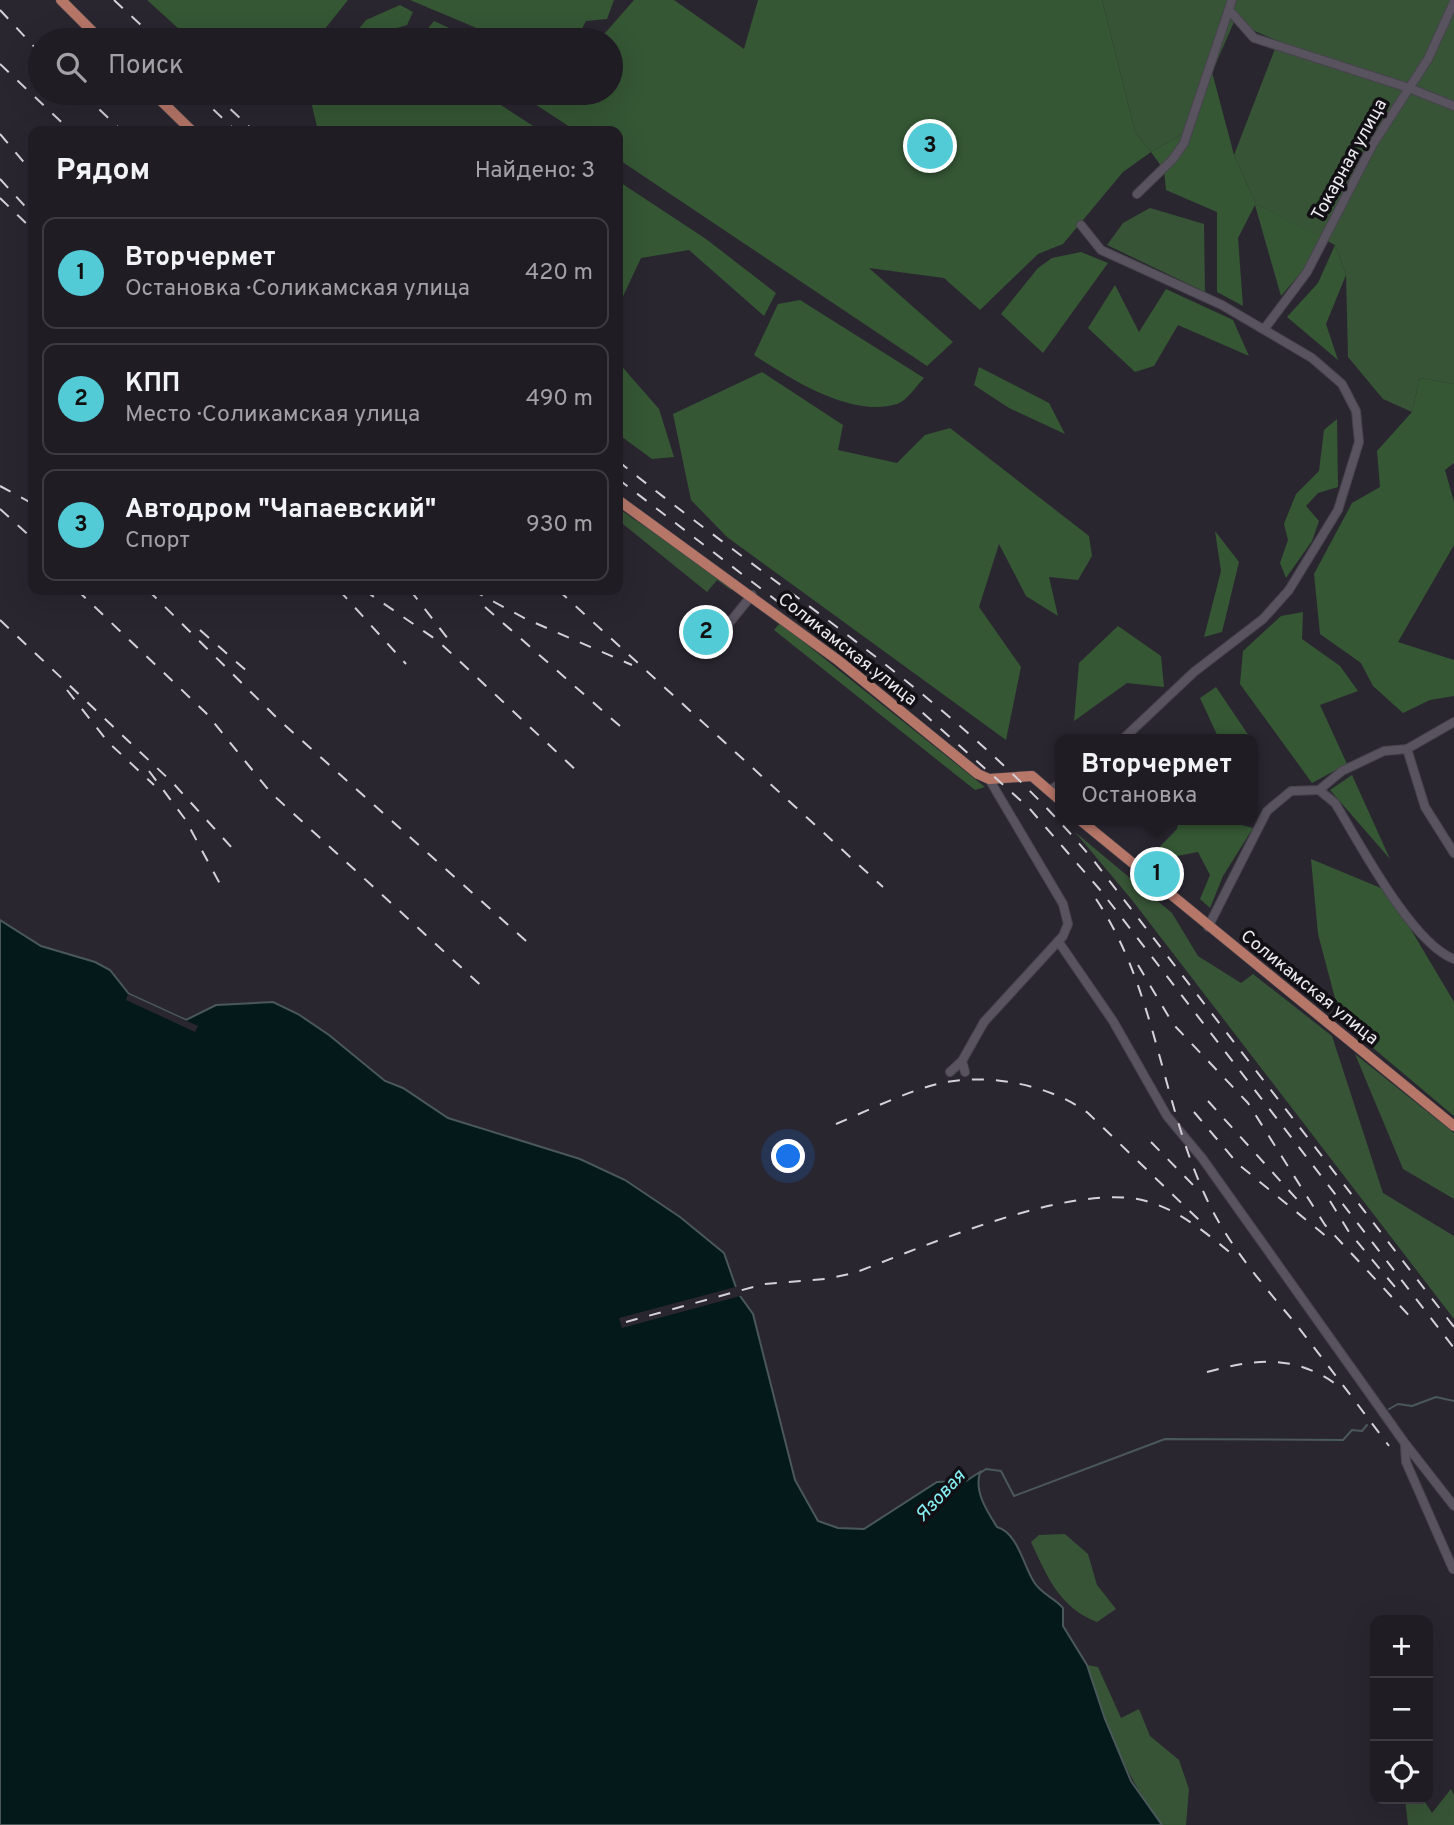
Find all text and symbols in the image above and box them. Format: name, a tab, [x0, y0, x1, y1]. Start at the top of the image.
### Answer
search box	[28, 28, 623, 105]
icon: search	[52, 48, 90, 86]
text: Поиск	[108, 50, 184, 83]
street label: Токарная улица	[1307, 95, 1393, 225]
pin: 3	[907, 120, 953, 172]
text: Рядом	[56, 153, 150, 190]
text: Найдено: 3	[475, 157, 595, 186]
text: Вторчермет	[125, 242, 275, 275]
text: 1	[76, 259, 86, 288]
text: 420 m	[525, 259, 593, 288]
text: Остановка · Соликамская улица	[125, 275, 470, 304]
text: КПП	[125, 368, 180, 401]
text: 2	[74, 385, 88, 414]
text: 490 m	[526, 385, 593, 414]
text: Место · Соликамская улица	[125, 401, 420, 430]
text: Автодром "Чапаевский"	[125, 494, 436, 527]
text: 3	[74, 511, 88, 540]
text: 930 m	[526, 511, 593, 540]
text: Спорт	[125, 527, 190, 556]
street label: Соликамская улица	[773, 588, 921, 712]
pin: 2	[683, 606, 729, 658]
popup	[1055, 734, 1258, 825]
text: Вторчермет	[1081, 749, 1232, 782]
text: Остановка	[1081, 782, 1197, 811]
pin: 1	[1134, 848, 1180, 900]
street label: Соликамская улица	[1235, 925, 1383, 1051]
your location	[771, 1139, 805, 1173]
water label: Язовая	[911, 1464, 972, 1527]
map controls	[1370, 1615, 1433, 1804]
button: +	[1370, 1615, 1433, 1678]
button: −	[1370, 1678, 1433, 1741]
button: locate	[1370, 1741, 1433, 1804]

